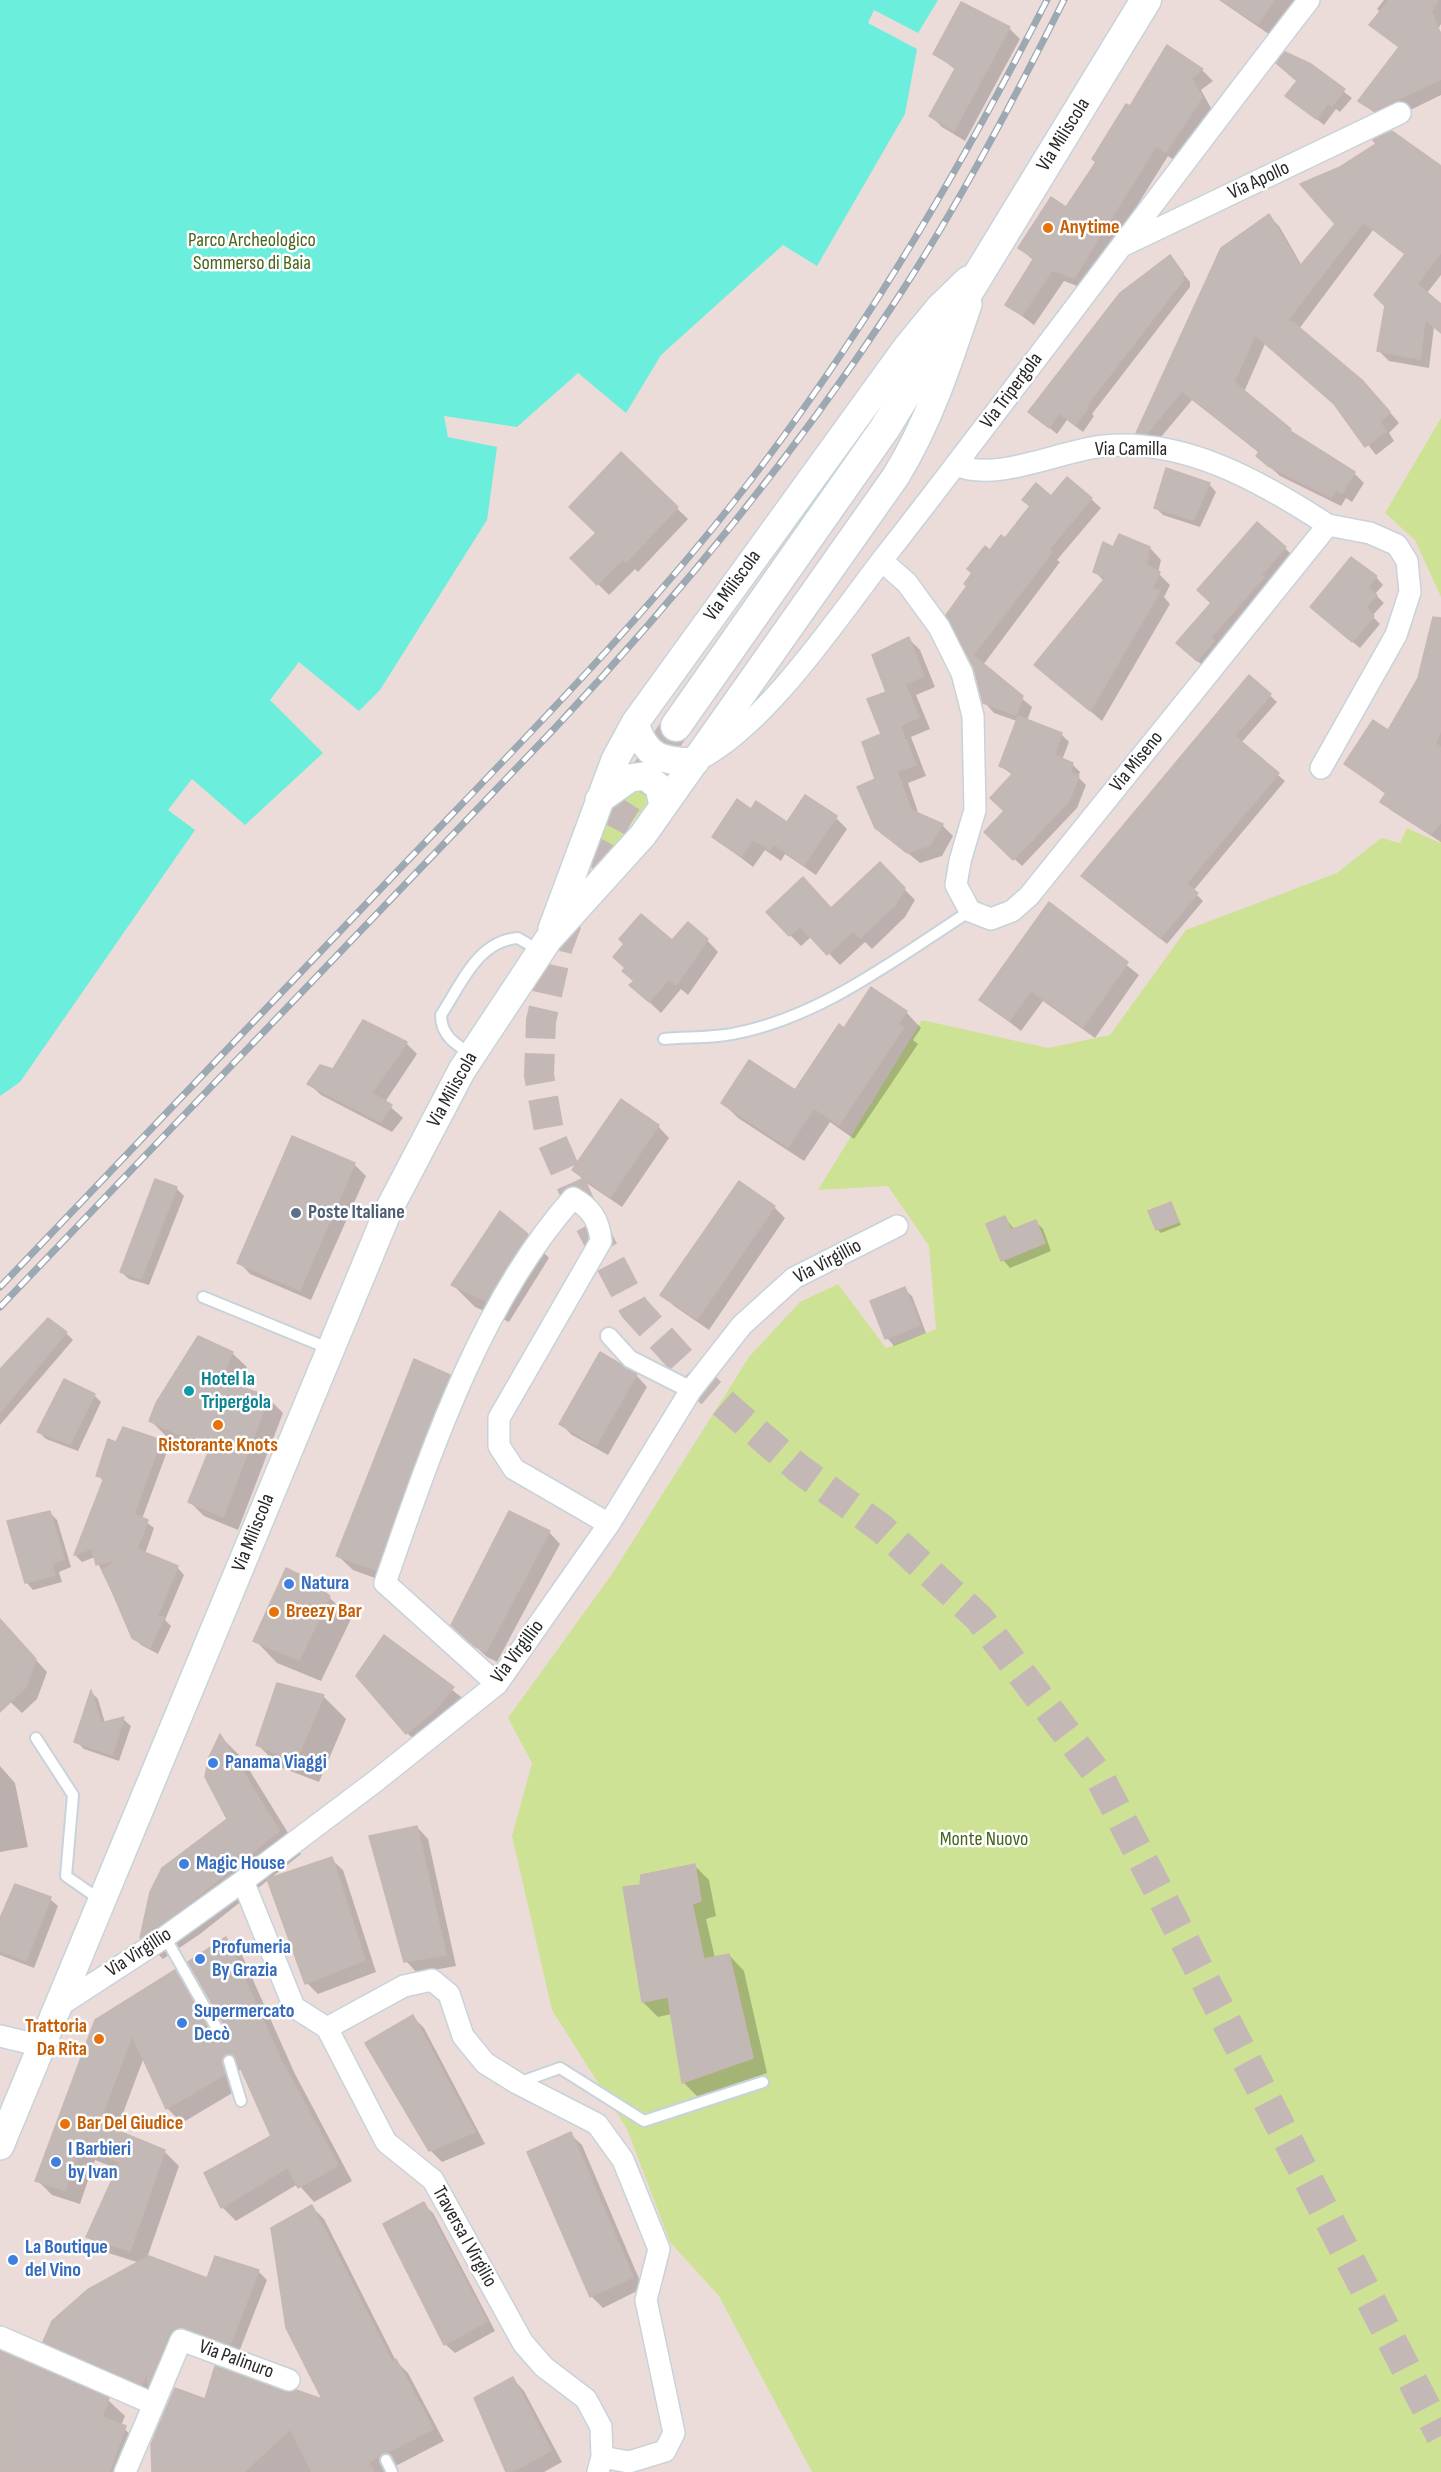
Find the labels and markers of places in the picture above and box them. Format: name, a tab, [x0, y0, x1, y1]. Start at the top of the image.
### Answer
place label: Anytime	[1060, 216, 1120, 240]
marker: Anytime	[1041, 221, 1055, 235]
place label: Poste Italiane	[308, 1201, 405, 1225]
marker: Poste Italiane	[289, 1206, 303, 1220]
place label: Hotel la Tripergola	[201, 1368, 271, 1415]
marker: Hotel la Tripergola	[182, 1384, 196, 1398]
marker: Ristorante Knots	[211, 1418, 225, 1432]
place label: Ristorante Knots	[158, 1434, 278, 1458]
place label: Natura	[301, 1572, 349, 1596]
marker: Natura	[282, 1577, 296, 1591]
place label: Breezy Bar	[286, 1600, 362, 1624]
marker: Breezy Bar	[267, 1605, 281, 1619]
place label: Panama Viaggi	[225, 1751, 327, 1775]
marker: Panama Viaggi	[206, 1756, 220, 1770]
place label: Magic House	[196, 1852, 285, 1876]
marker: Magic House	[177, 1857, 191, 1871]
place label: Profumeria By Grazia	[212, 1936, 291, 1983]
marker: Profumeria By Grazia	[193, 1952, 207, 1966]
place label: Supermercato Decò	[194, 2000, 295, 2047]
place label: Trattoria Da Rita	[25, 2015, 87, 2062]
marker: Supermercato Decò	[175, 2016, 189, 2030]
marker: Trattoria Da Rita	[92, 2032, 106, 2046]
place label: Bar Del Giudice	[77, 2112, 183, 2136]
marker: Bar Del Giudice	[58, 2117, 72, 2131]
place label: I Barbieri by Ivan	[68, 2138, 131, 2185]
marker: I Barbieri by Ivan	[49, 2155, 63, 2169]
place label: La Boutique del Vino	[25, 2236, 108, 2283]
marker: La Boutique del Vino	[6, 2253, 20, 2267]

